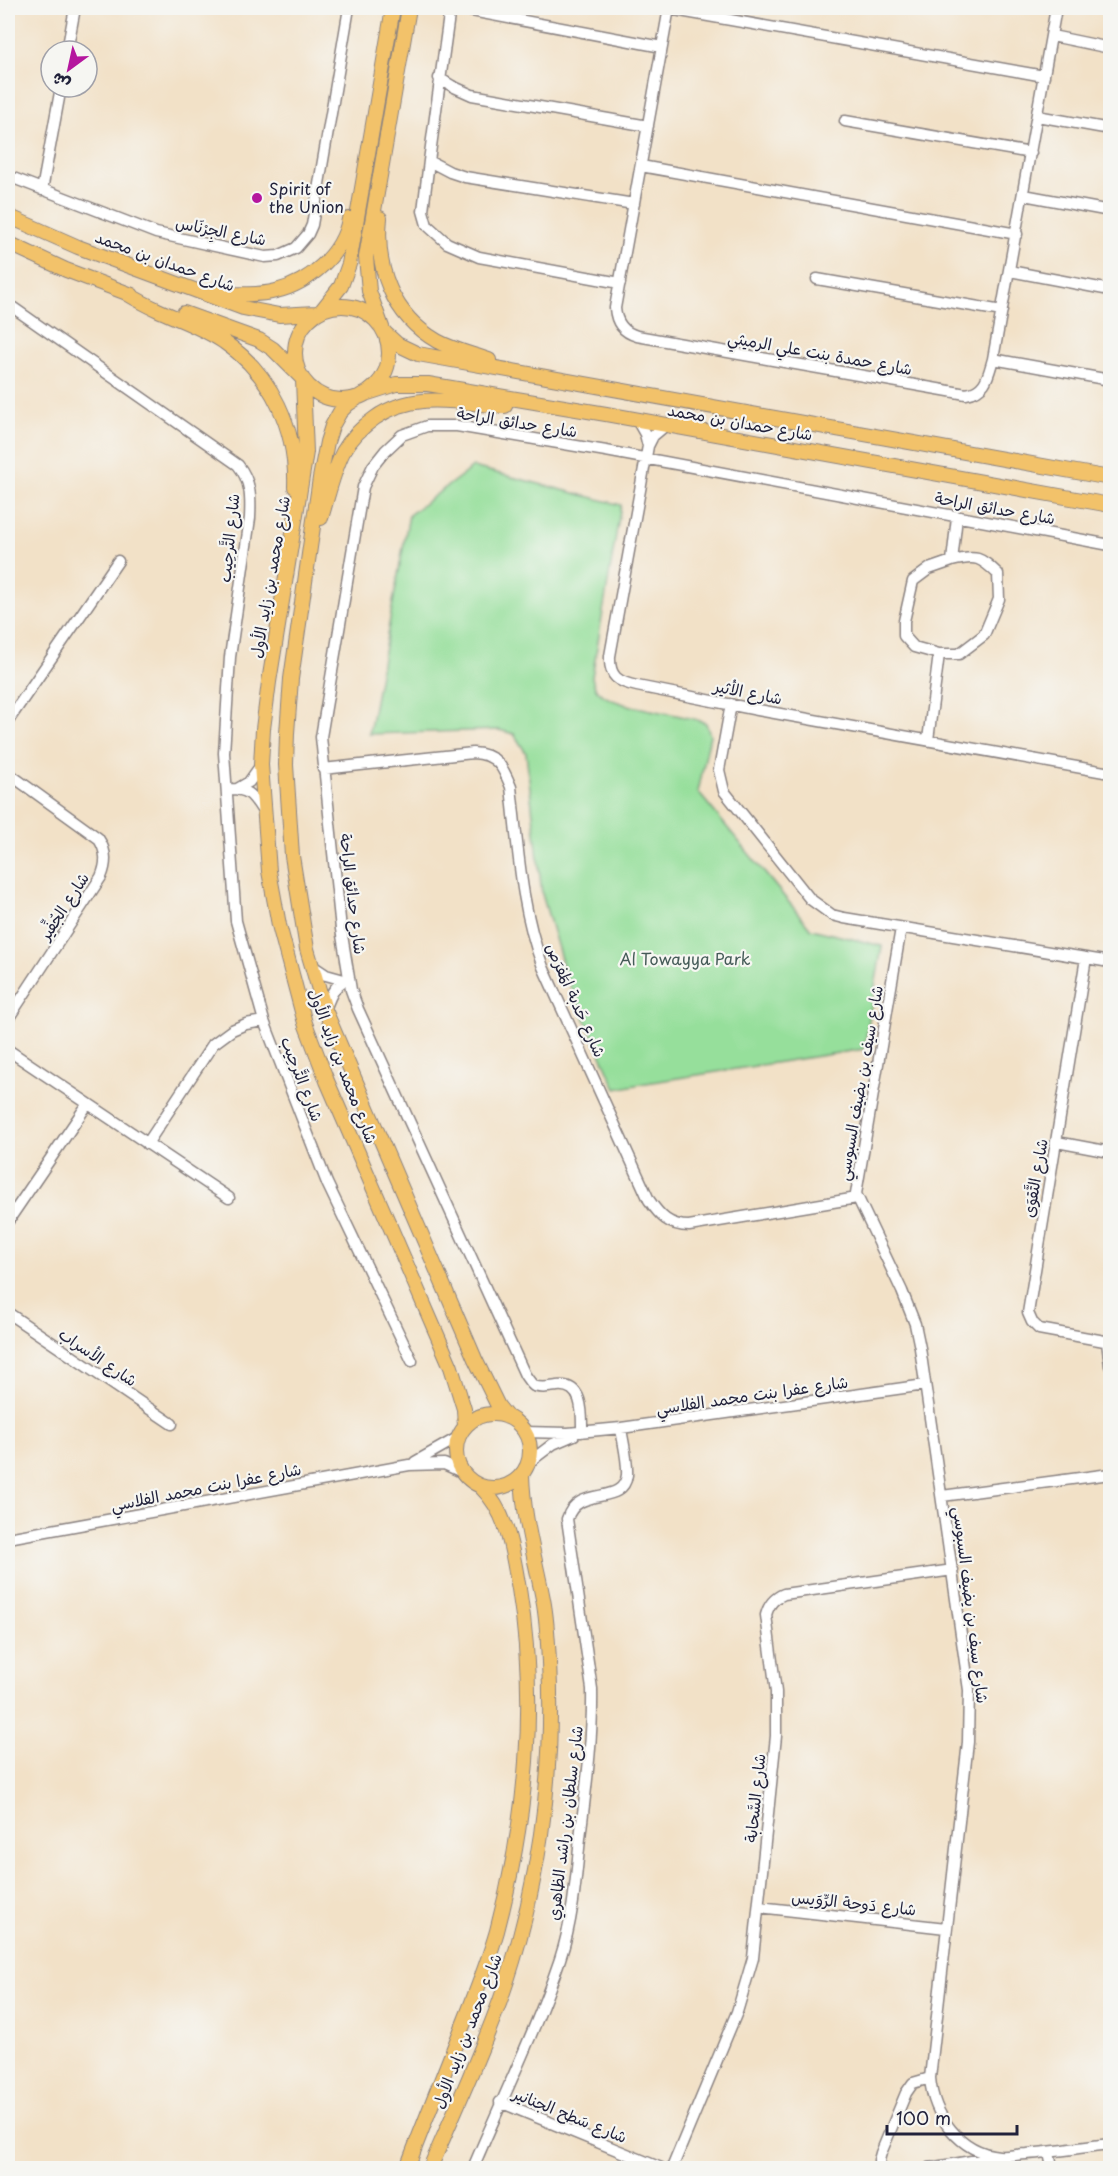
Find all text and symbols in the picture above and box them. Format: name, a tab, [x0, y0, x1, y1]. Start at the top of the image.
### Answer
north arrow	[39, 39, 99, 99]
text: ش	[46, 68, 74, 97]
place label: Spirit of the Union	[269, 176, 344, 218]
marker: Spirit of the Union	[250, 191, 264, 205]
street label: شارع الجِرْنَاس	[173, 209, 269, 252]
street label: شارع حمدان بن محمد	[92, 224, 239, 297]
street label: شارع حمدة بنت علي الرميثي	[725, 324, 914, 384]
street label: شارع حمدان بن محمد	[665, 396, 815, 447]
street label: شارع حدائق الراحة	[455, 400, 579, 443]
street label: شارع حدائق الراحة	[933, 485, 1057, 530]
street label: شارع التَّرحِيب	[211, 492, 246, 584]
street label: شارع محمد بن زايد الأول	[243, 494, 296, 660]
street label: شارع الأثير	[710, 672, 785, 710]
street label: شارع حدائق الراحة	[334, 832, 373, 956]
street label: شارع الجُفِّير	[31, 867, 95, 946]
street label: شارع حَدبة المَفرَص	[540, 939, 613, 1061]
park label: Al Towayya Park	[619, 946, 751, 970]
street label: شارع سيف بن يضيف السبوسي	[830, 983, 892, 1183]
street label: شارع محمد بن زايد الأول	[302, 985, 385, 1147]
street label: شارع التَّرحِيب	[275, 1033, 330, 1125]
street label: شارع التَّقوَى	[1015, 1137, 1054, 1219]
street label: شارع الأسراب	[54, 1321, 143, 1392]
street label: شارع عفرا بنت محمد الفلاسي	[654, 1369, 850, 1423]
street label: شارع عفرا بنت محمد الفلاسي	[108, 1456, 304, 1520]
street label: شارع سيف بن يضيف السبوسي	[944, 1505, 996, 1705]
street label: شارع سلطان بن راشد الظاهري	[540, 1724, 589, 1922]
street label: شارع السَّحابة	[737, 1752, 772, 1844]
street label: شارع دَوحة الرِّوَيس	[790, 1884, 918, 1921]
street label: شارع محمد بن زايد الأول	[425, 1950, 508, 2112]
street label: شارع سَطح الجنانير	[507, 2079, 631, 2149]
scale bar	[887, 2098, 1018, 2136]
text: 100 m	[896, 2104, 951, 2131]

